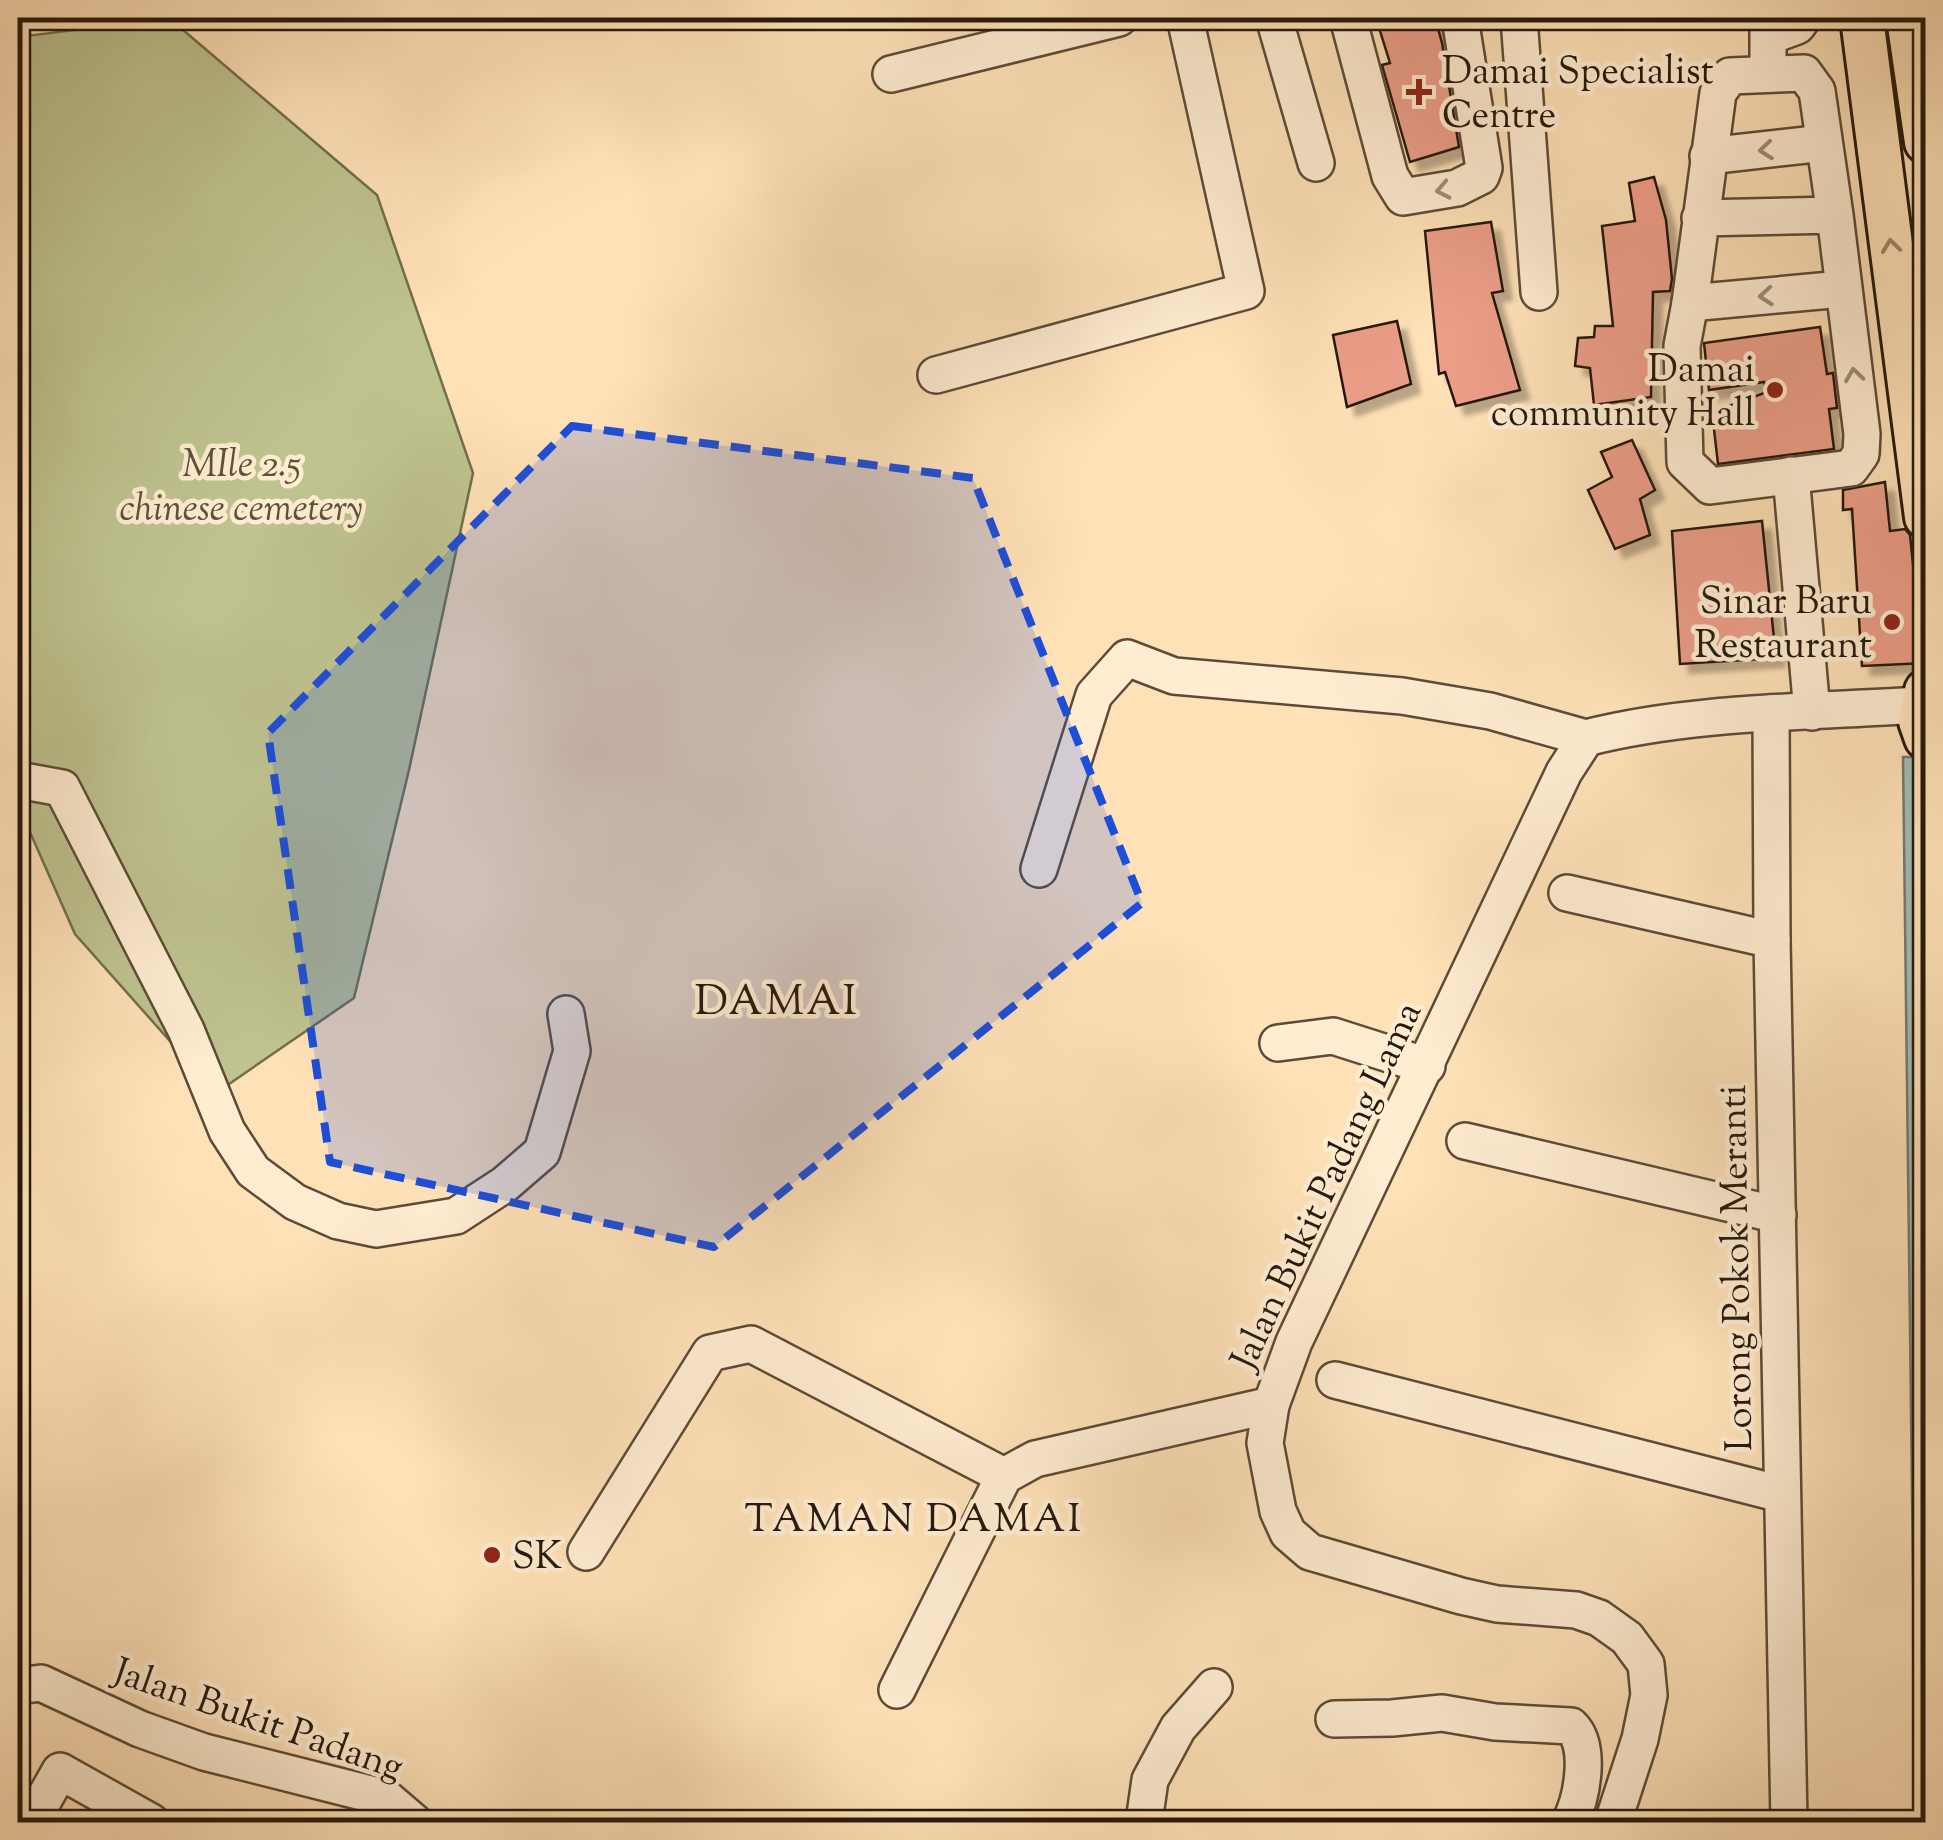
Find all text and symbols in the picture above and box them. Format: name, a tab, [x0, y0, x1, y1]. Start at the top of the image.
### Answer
place label: Damai Specialist Centre	[1442, 47, 1714, 145]
marker: Damai Specialist Centre	[1406, 79, 1432, 105]
one-way arrow	[1758, 138, 1774, 160]
one-way arrow	[1434, 179, 1451, 200]
one-way arrow	[1881, 238, 1902, 254]
one-way arrow	[1758, 284, 1774, 306]
place label: Damai community Hall	[1491, 345, 1755, 443]
one-way arrow	[1845, 367, 1866, 384]
marker: Damai community Hall	[1764, 379, 1786, 401]
park label: MIle 2.5 chinese cemetery	[119, 440, 363, 538]
place label: Sinar Baru Restaurant	[1694, 577, 1872, 675]
marker: Sinar Baru Restaurant	[1881, 611, 1903, 633]
district label: DAMAI	[695, 974, 859, 1034]
street label: Jalan Bukit Padang Lama	[1219, 994, 1438, 1381]
street label: Lorong Pokok Meranti	[1709, 1084, 1769, 1452]
district label: TAMAN DAMAI	[745, 1493, 1083, 1550]
place label: SK	[512, 1532, 562, 1586]
marker: SK	[481, 1544, 503, 1566]
street label: Jalan Bukit Padang	[104, 1646, 410, 1797]

